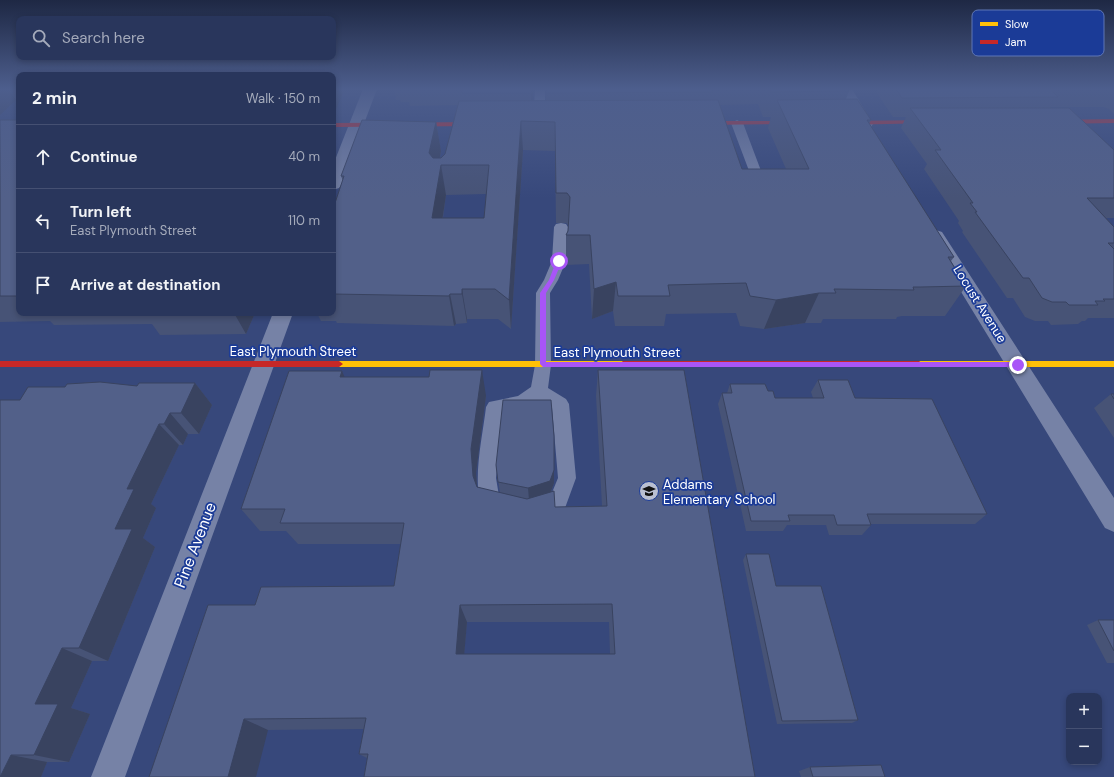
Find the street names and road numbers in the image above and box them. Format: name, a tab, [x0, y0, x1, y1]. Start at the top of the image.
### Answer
street label: Locust Avenue	[949, 262, 1011, 346]
street label: East Plymouth Street	[230, 343, 356, 360]
street label: East Plymouth Street	[554, 344, 680, 361]
street label: Pine Avenue	[169, 499, 221, 591]

